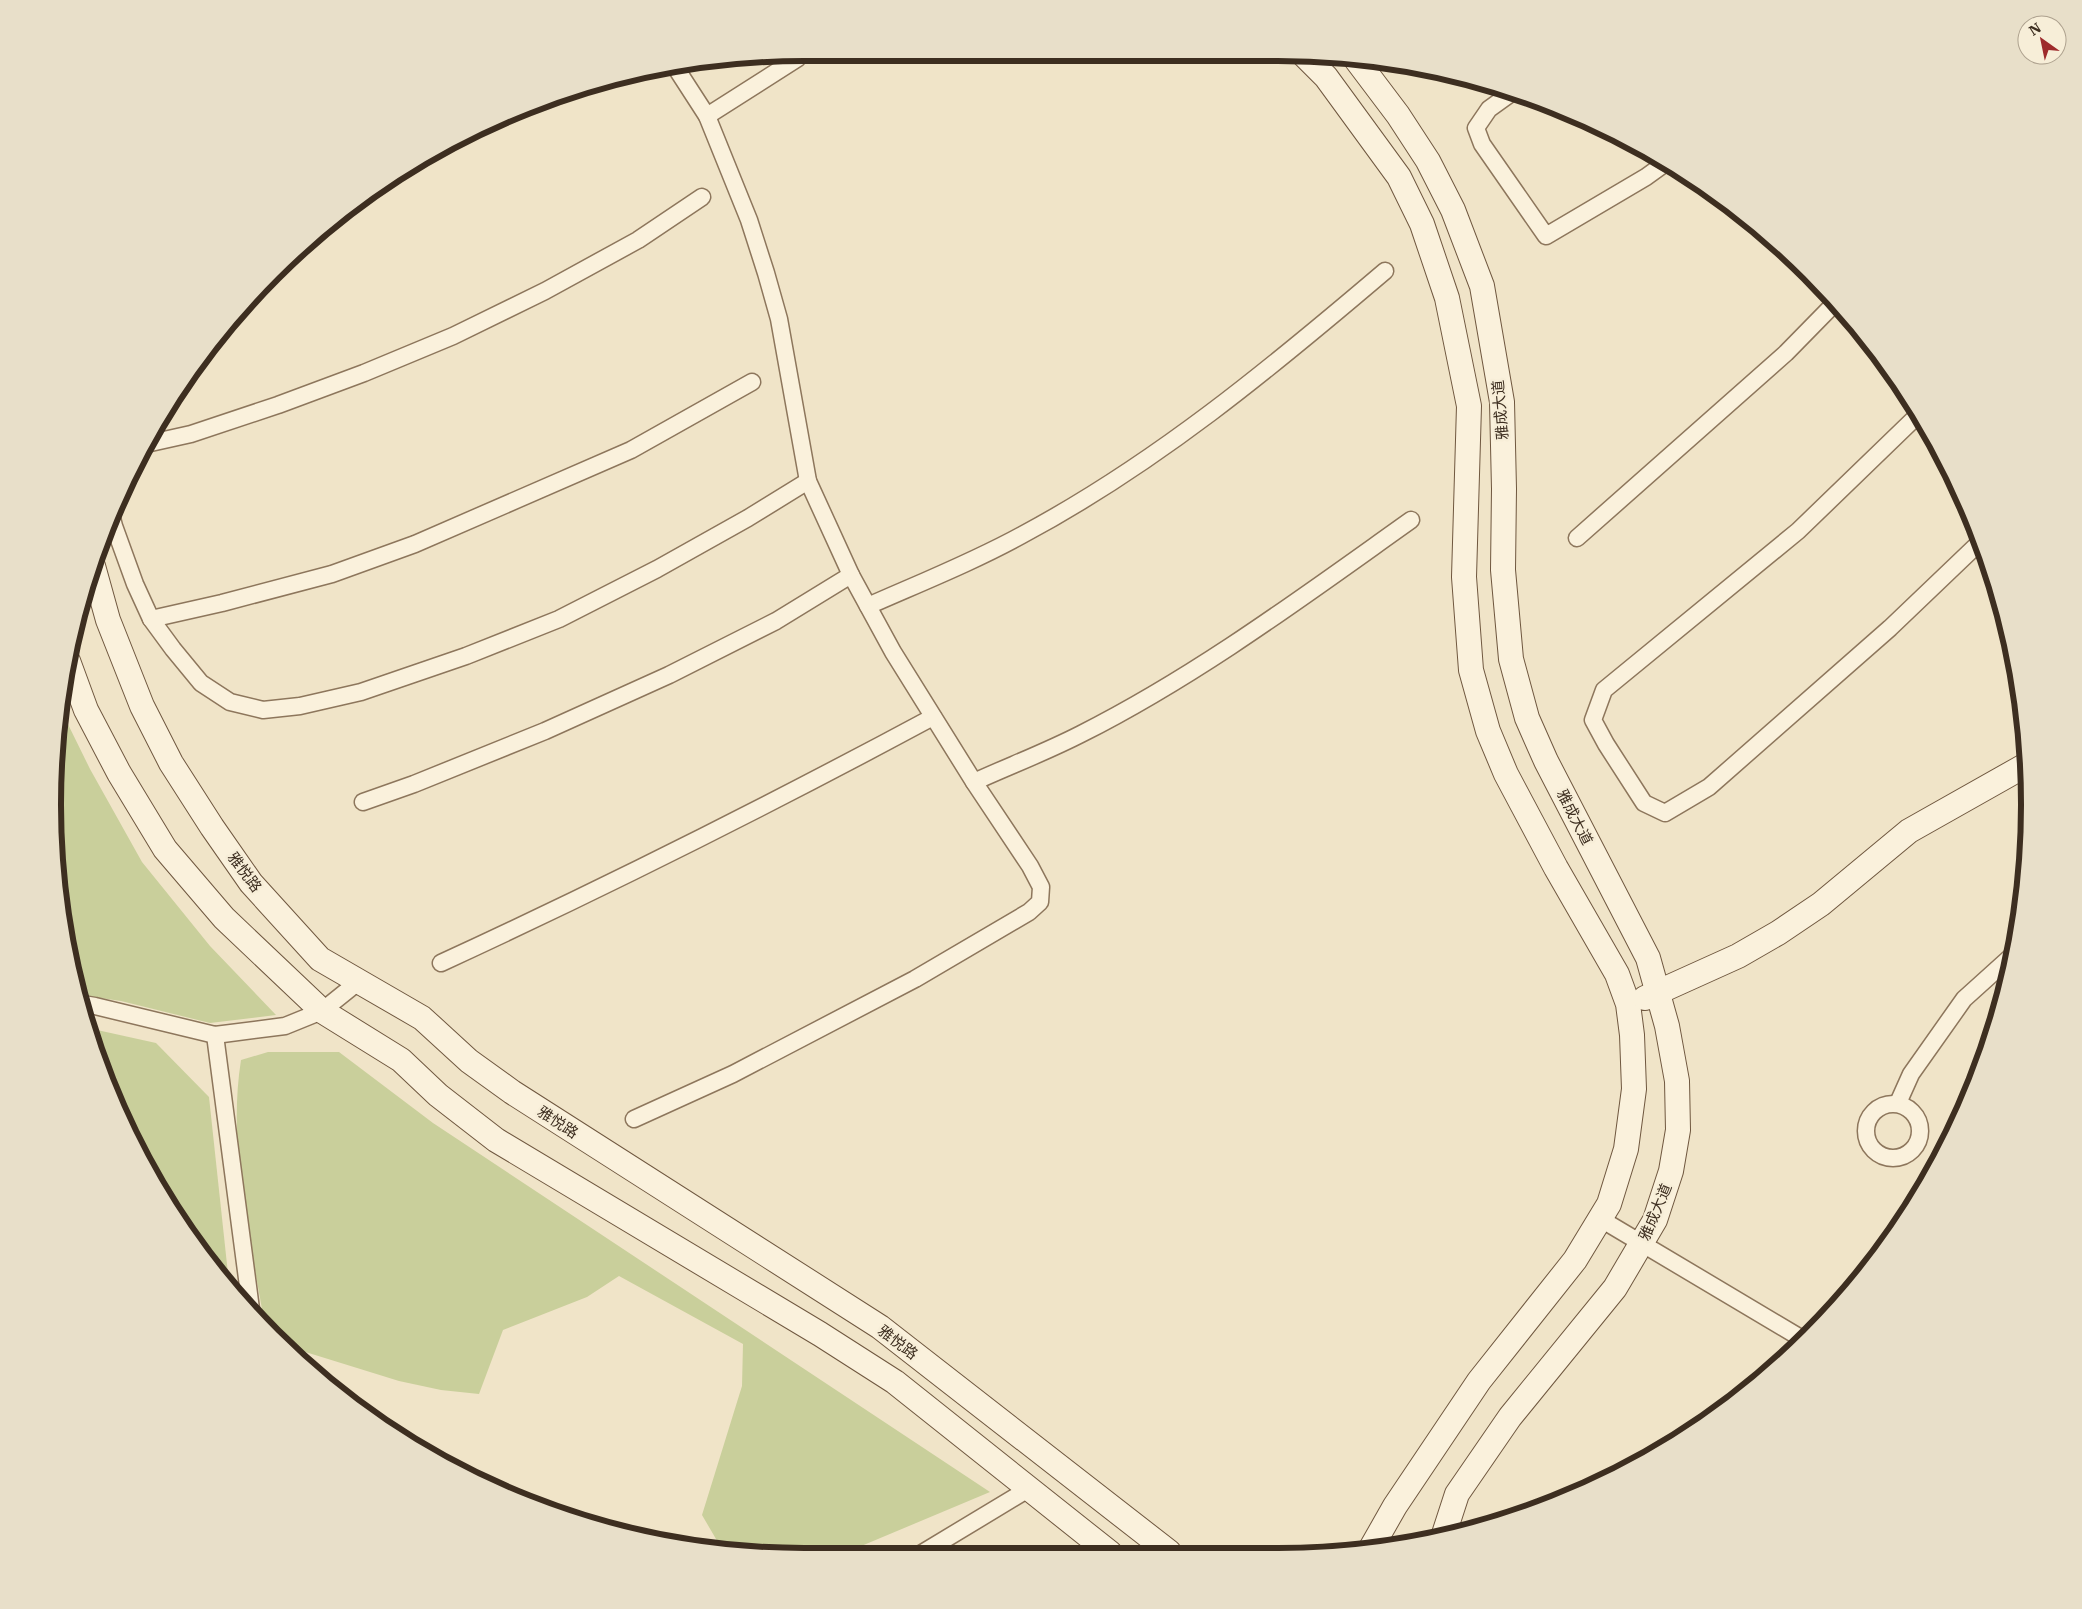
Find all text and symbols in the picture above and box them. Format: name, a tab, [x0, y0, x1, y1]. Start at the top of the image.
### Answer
north arrow	[2017, 15, 2067, 65]
text: N	[2025, 19, 2044, 40]
street label: 雅成大道	[1488, 379, 1512, 441]
street label: 雅成大道	[1553, 786, 1597, 848]
street label: 雅悦路	[224, 848, 266, 896]
street label: 雅悦路	[534, 1102, 582, 1142]
street label: 雅成大道	[1635, 1181, 1675, 1243]
street label: 雅悦路	[874, 1321, 922, 1363]

